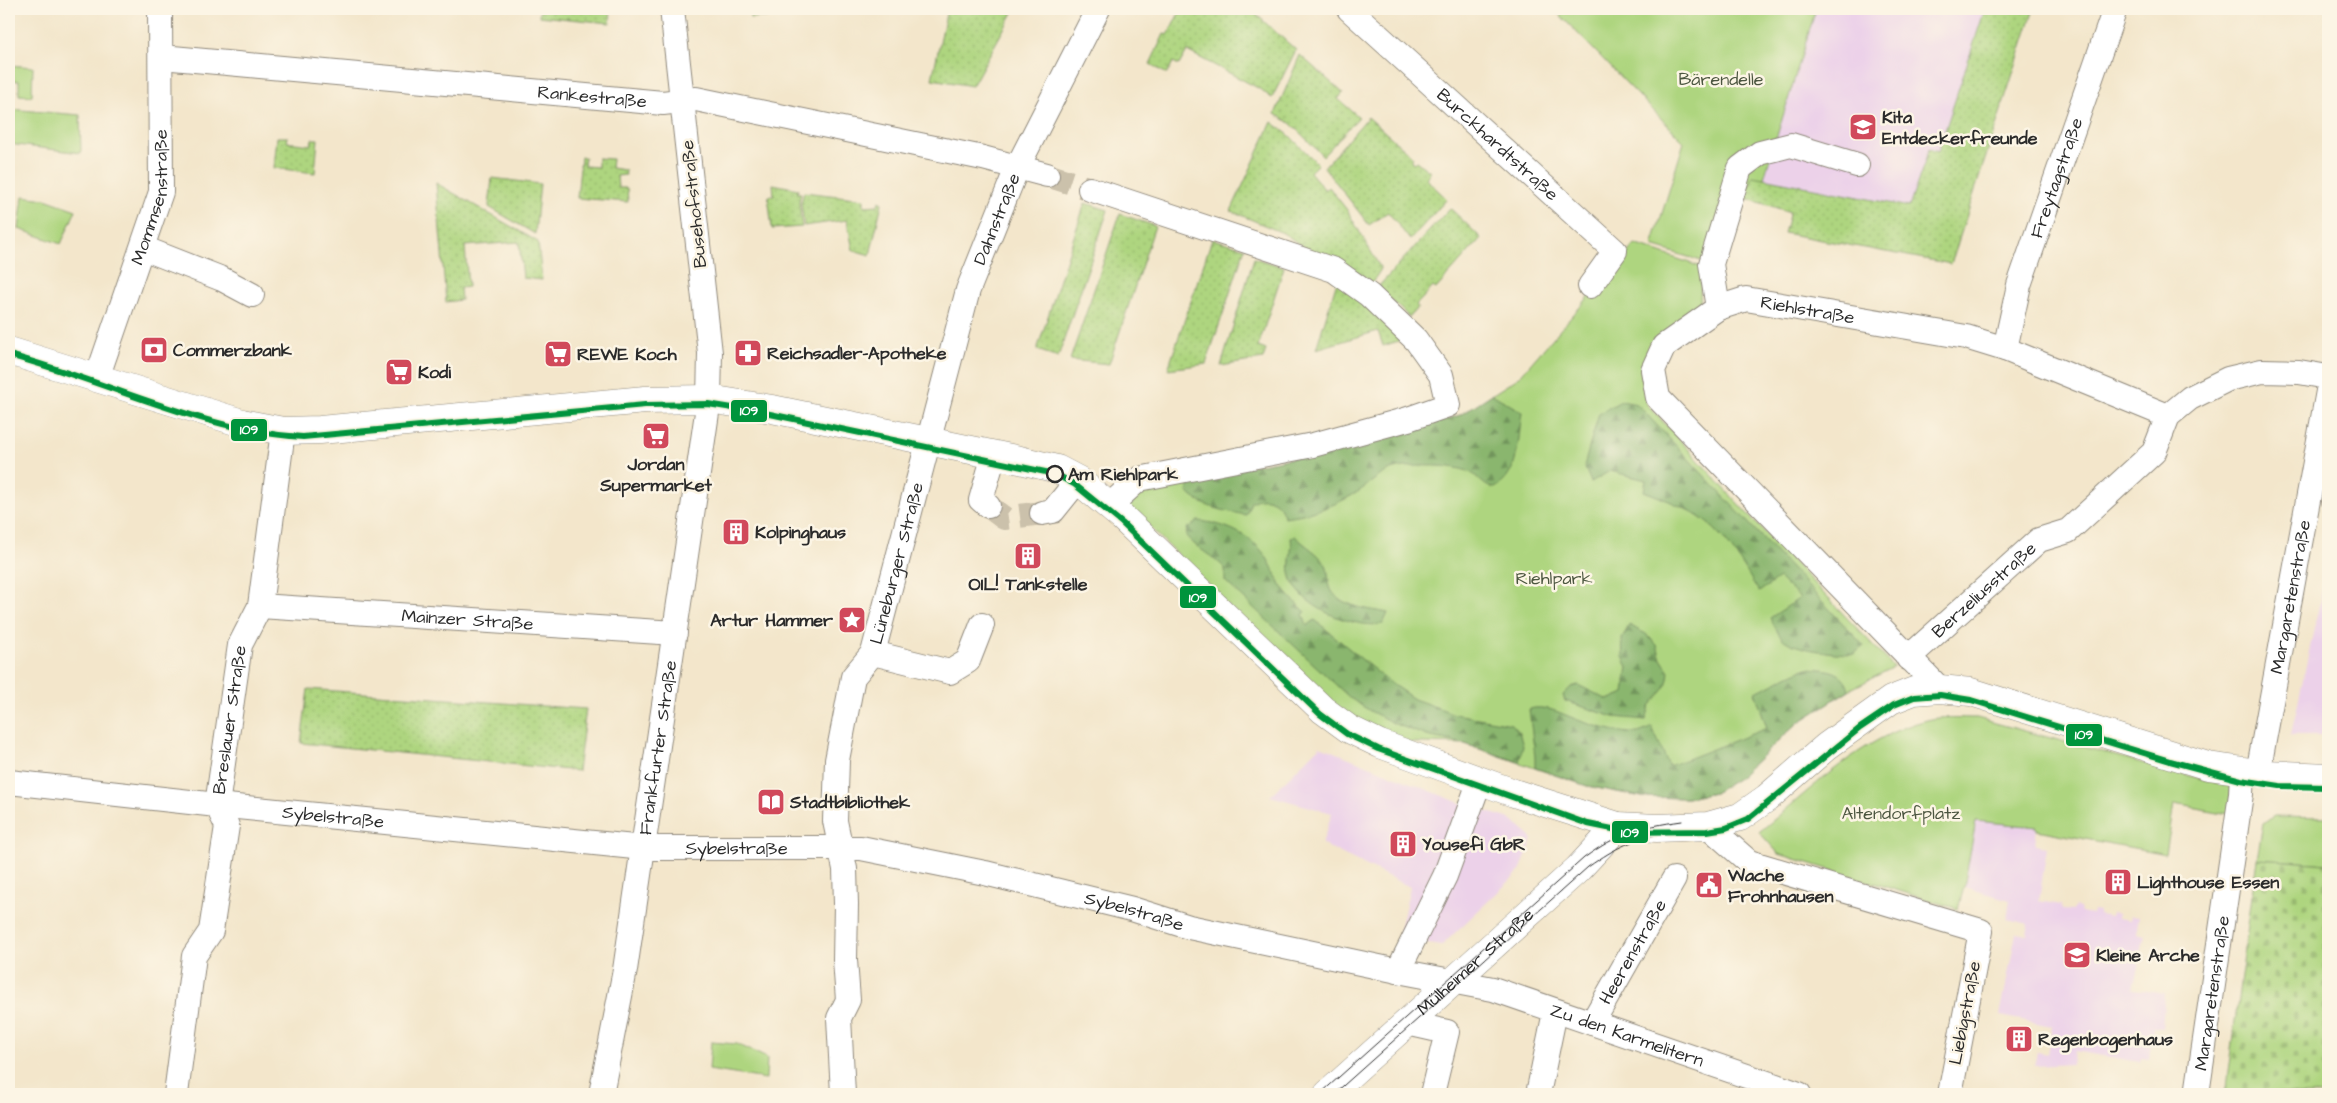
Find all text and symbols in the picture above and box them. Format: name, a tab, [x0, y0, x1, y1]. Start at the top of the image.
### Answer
park label: Bärendelle	[1679, 67, 1764, 92]
street label: Rankestraße	[536, 79, 648, 114]
street label: Burckhardtstraße	[1431, 82, 1564, 206]
place label: Kita Entdeckerfreunde	[1882, 105, 2038, 151]
school or university icon: Kita Entdeckerfreunde	[1848, 112, 1878, 142]
street label: Freytagstraße	[2024, 114, 2089, 241]
street label: Mommsenstraße	[124, 129, 174, 268]
street label: Busehofstraße	[675, 139, 713, 269]
street label: Dahnstraße	[967, 169, 1026, 268]
street label: Riehlstraße	[1759, 289, 1857, 330]
bank icon: Commerzbank	[139, 335, 169, 365]
place label: Commerzbank	[173, 338, 293, 363]
pharmacy icon: Reichsadler-Apotheke	[733, 338, 763, 368]
supermarket icon: REWE Koch	[543, 339, 573, 369]
place label: Reichsadler-Apotheke	[767, 341, 947, 366]
place label: REWE Koch	[577, 342, 678, 367]
supermarket icon: Kodi	[384, 357, 414, 387]
place label: Kodi	[418, 360, 451, 385]
line badge: 109	[730, 399, 768, 423]
text: 109	[740, 401, 758, 421]
line badge: 109	[230, 418, 268, 442]
text: 109	[240, 420, 258, 440]
supermarket icon: Jordan Supermarket	[641, 421, 671, 451]
place label: Jordan Supermarket	[599, 452, 713, 498]
place label: Am Riehlpark	[1068, 462, 1179, 487]
marker: Am Riehlpark	[1046, 465, 1064, 483]
street label: Lüneburger Straße	[863, 479, 930, 647]
building icon: Kolpinghaus	[721, 517, 751, 547]
street label: Margaretenstraße	[2264, 518, 2317, 676]
place label: Kolpinghaus	[755, 520, 846, 546]
street label: Berzeliusstraße	[1926, 536, 2042, 643]
building icon: OIL! Tankstelle	[1013, 541, 1043, 571]
park label: Riehlpark	[1515, 566, 1593, 591]
place label: OIL! Tankstelle	[969, 572, 1088, 597]
line badge: 109	[1179, 585, 1217, 609]
text: 109	[1189, 588, 1207, 608]
street label: Mainzer Straße	[401, 603, 535, 636]
place icon: Artur Hammer	[837, 605, 867, 635]
place label: Artur Hammer	[710, 608, 833, 633]
street label: Breslauer Straße	[206, 643, 252, 796]
street label: Frankfurter Straße	[633, 659, 683, 837]
line badge: 109	[2065, 723, 2103, 747]
text: 109	[2075, 725, 2093, 745]
library icon: Stadtbibliothek	[756, 787, 786, 817]
place label: Stadtbibliothek	[789, 790, 911, 815]
street label: Sybelstraße	[281, 799, 385, 834]
park label: Altendorfplatz	[1842, 801, 1960, 826]
line badge: 109	[1611, 820, 1649, 844]
text: 109	[1621, 823, 1639, 843]
building icon: Yousefi GbR	[1388, 829, 1418, 859]
place label: Yousefi GbR	[1422, 832, 1526, 857]
street label: Sybelstraße	[685, 836, 788, 862]
place label: Wache Frohnhausen	[1727, 863, 1833, 909]
building icon: Lighthouse Essen	[2103, 867, 2133, 897]
public building icon: Wache Frohnhausen	[1694, 870, 1724, 900]
place label: Lighthouse Essen	[2137, 870, 2279, 896]
street label: Sybelstraße	[1082, 885, 1187, 937]
street label: Heerenstraße	[1593, 894, 1673, 1009]
street label: Mülheimer Straße	[1411, 902, 1539, 1021]
street label: Margaretenstraße	[2188, 914, 2236, 1072]
school or university icon: Kleine Arche	[2062, 940, 2092, 970]
place label: Kleine Arche	[2096, 943, 2200, 968]
street label: Liebigstraße	[1943, 959, 1988, 1067]
street label: Zu den Karmelitern	[1547, 997, 1707, 1073]
building icon: Regenbogenhaus	[2004, 1024, 2034, 1054]
place label: Regenbogenhaus	[2038, 1027, 2173, 1053]

